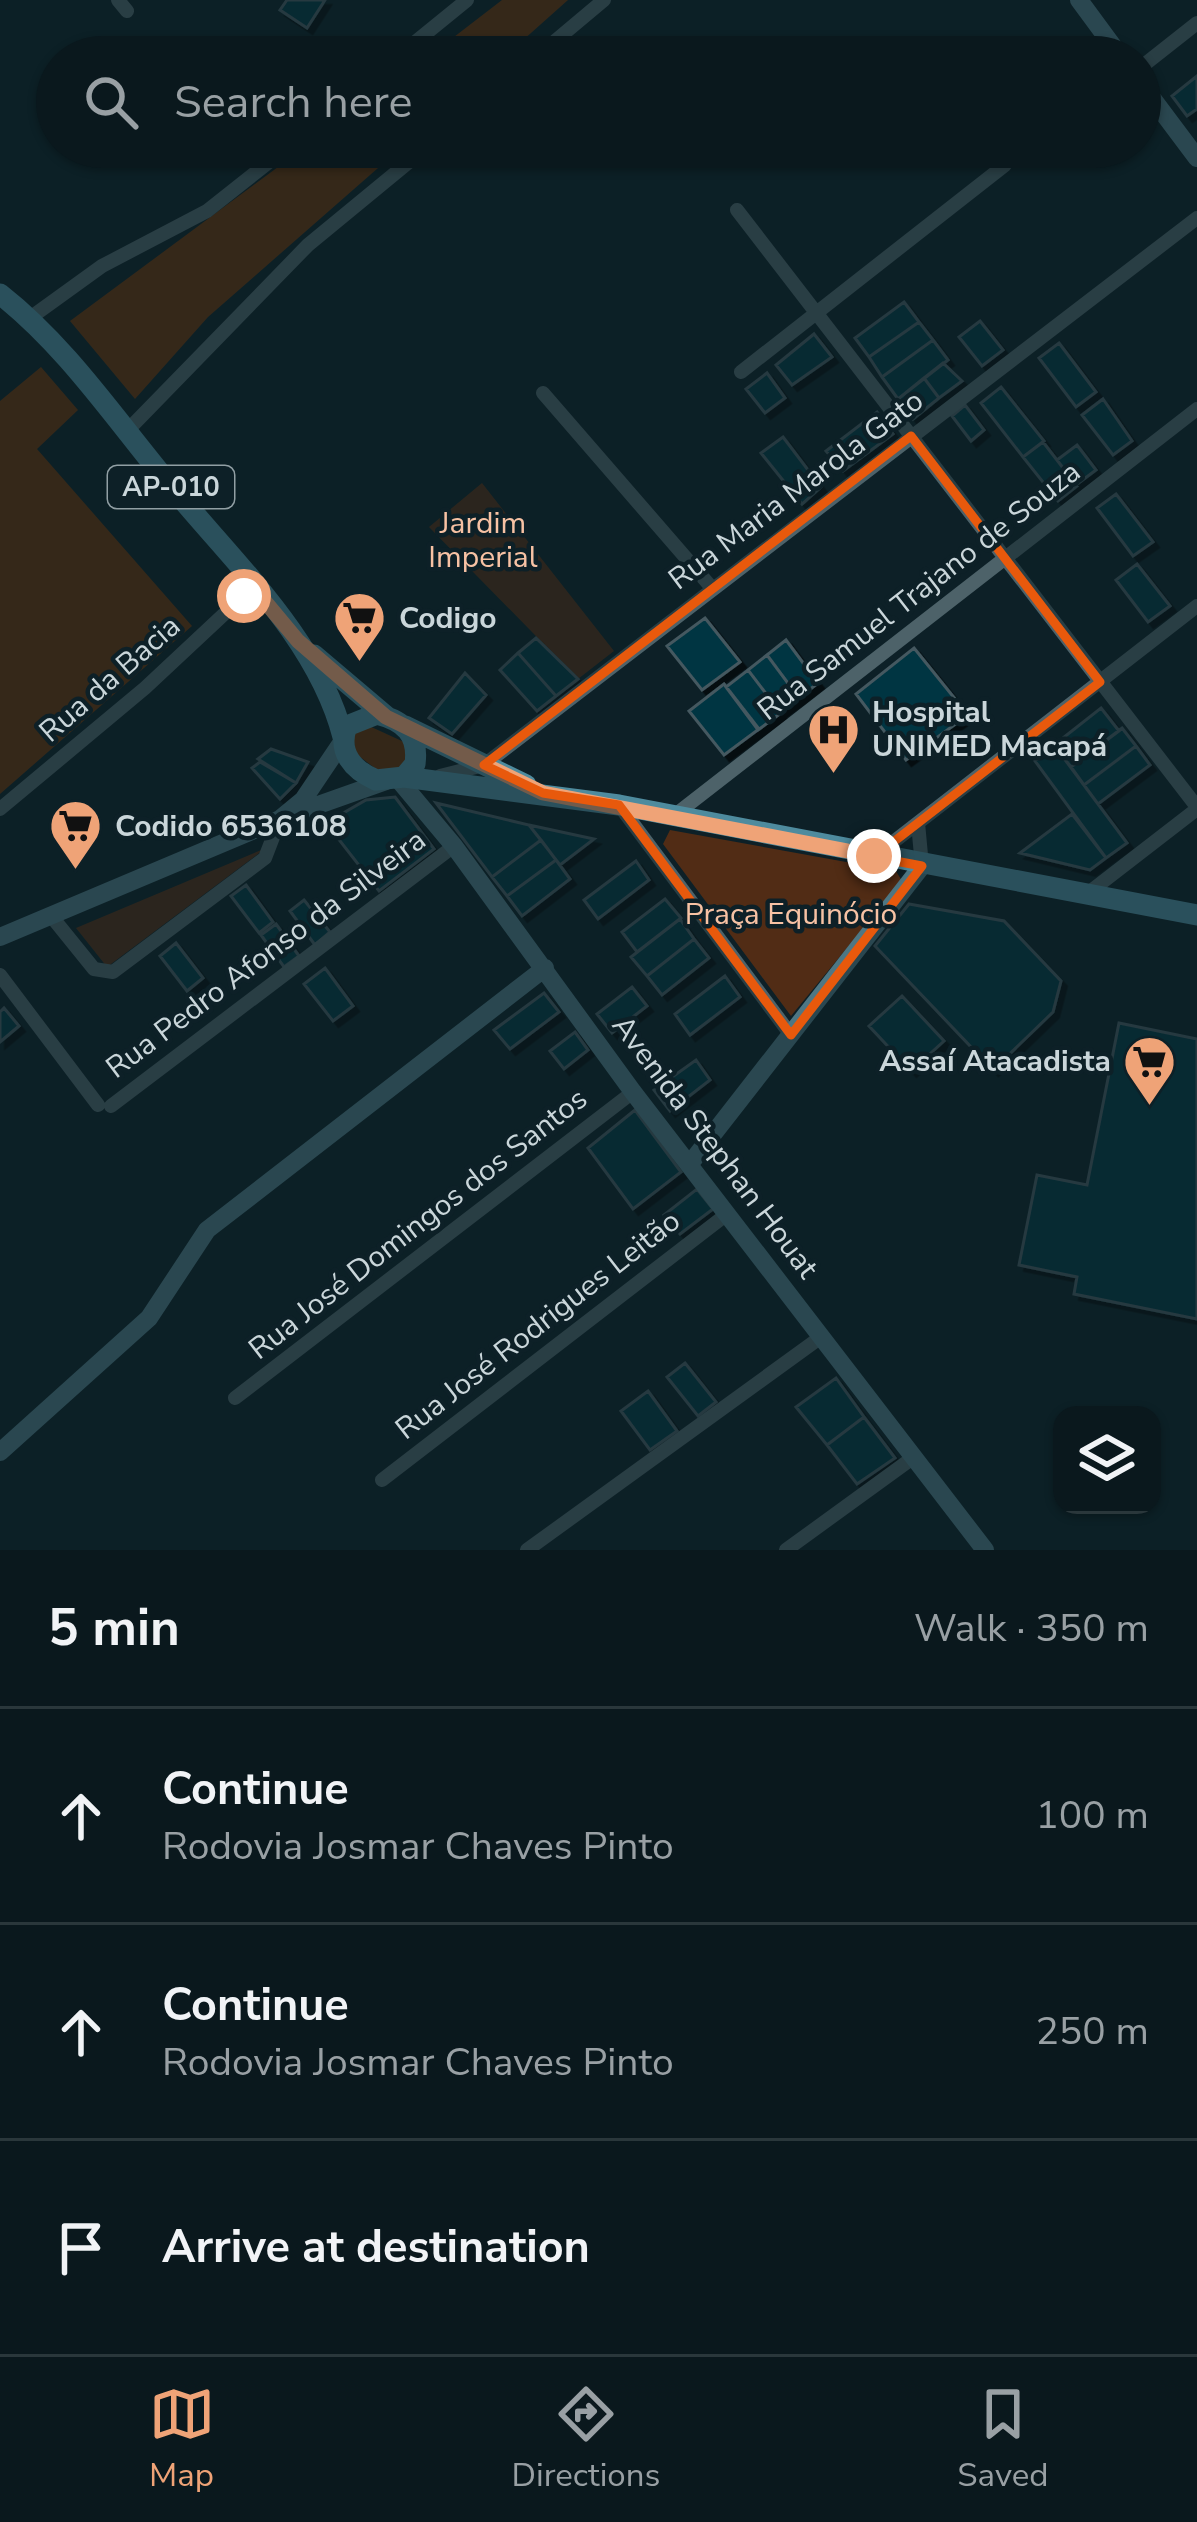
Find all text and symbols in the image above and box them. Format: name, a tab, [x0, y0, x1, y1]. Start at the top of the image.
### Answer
search box	[36, 36, 1161, 168]
icon: search	[78, 69, 144, 135]
text: Search here	[174, 72, 413, 133]
street label: Rua Maria Marola Gato	[660, 381, 932, 599]
street label: Rua Samuel Trajano de Souza	[749, 452, 1089, 730]
road number: AP-010	[108, 466, 234, 508]
park label: Jardim Imperial	[428, 503, 538, 578]
route start	[217, 569, 271, 623]
supermarket icon: Codigo	[332, 590, 388, 664]
place label: Codigo	[399, 598, 497, 639]
street label: Rua da Bacia	[31, 606, 189, 752]
place label: Hospital UNIMED Macapá	[872, 692, 1107, 767]
hospital icon: Hospital UNIMED Macapá	[805, 701, 861, 775]
supermarket icon: Codido 6536108	[48, 798, 104, 872]
place label: Codido 6536108	[115, 806, 347, 847]
street label: Rua Pedro Afonso da Silveira	[98, 820, 434, 1088]
route end	[847, 829, 901, 883]
park label: Praça Equinócio	[685, 894, 897, 935]
street label: Avenida Stephan Houat	[602, 1007, 828, 1288]
supermarket icon: Assaí Atacadista	[1122, 1033, 1178, 1107]
place label: Assaí Atacadista	[879, 1041, 1111, 1082]
street label: Rua José Domingos dos Santos	[240, 1079, 596, 1369]
street label: Rua José Rodrigues Leitão	[387, 1201, 689, 1449]
map controls	[1053, 1406, 1161, 1514]
button: layers	[1053, 1406, 1161, 1514]
text: 5 min	[48, 1593, 180, 1663]
text: Walk · 350 m	[914, 1602, 1149, 1655]
text: Continue	[162, 1759, 349, 1820]
icon: ahead	[48, 1783, 114, 1849]
text: 100 m	[1035, 1789, 1149, 1842]
text: Rodovia Josmar Chaves Pinto	[162, 1820, 674, 1873]
text: Continue	[162, 1975, 349, 2036]
icon: ahead	[48, 1999, 114, 2065]
text: 250 m	[1035, 2005, 1149, 2058]
text: Rodovia Josmar Chaves Pinto	[162, 2036, 674, 2089]
icon: arrive	[48, 2215, 114, 2281]
text: Arrive at destination	[162, 2217, 590, 2278]
tab: Map	[149, 2381, 215, 2498]
tab: Directions	[512, 2381, 660, 2498]
tab: Saved	[957, 2381, 1048, 2498]

